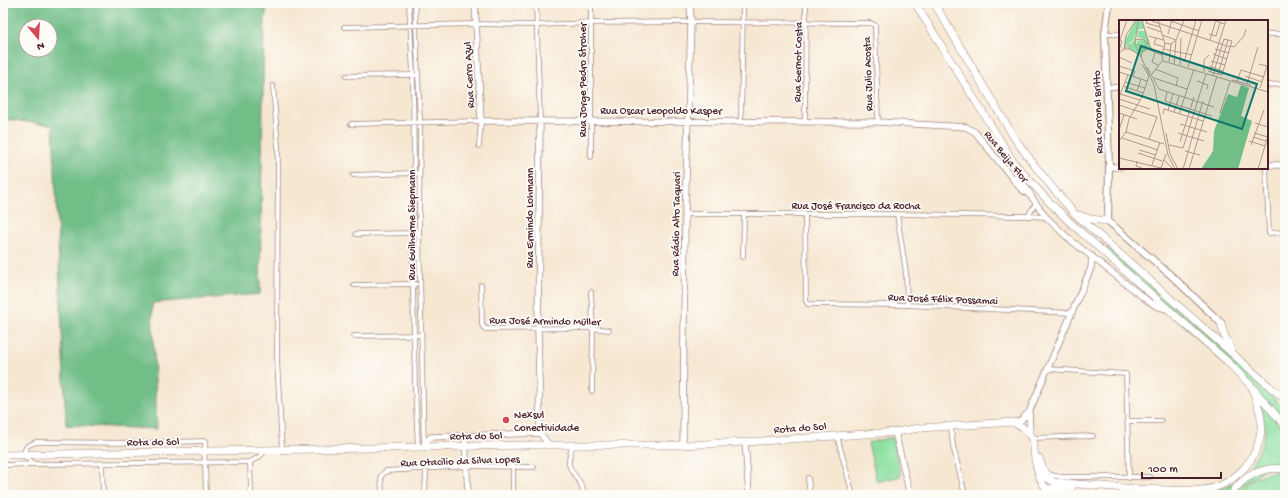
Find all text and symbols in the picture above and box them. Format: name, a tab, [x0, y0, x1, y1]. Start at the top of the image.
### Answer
north arrow	[18, 18, 58, 58]
inset map	[1119, 20, 1268, 169]
street label: Rua Gernot Costa	[792, 21, 806, 102]
street label: Rua Jorge Pedro Stroher	[578, 22, 590, 137]
street label: Rua Julio Acosta	[862, 36, 876, 111]
text: N	[35, 39, 46, 52]
street label: Rua Cerro Azul	[462, 41, 478, 108]
street label: Rua Coronel Britto	[1092, 70, 1106, 154]
street label: Rua Oscar Leopoldo Kasper	[600, 106, 723, 118]
street label: Rua Beija Flor	[981, 129, 1031, 186]
street label: Rua Ermindo Lohmann	[525, 167, 537, 268]
street label: Rua Guilherme Siepmann	[407, 169, 419, 281]
street label: Rua Rádio Alto Taquari	[670, 172, 684, 277]
street label: Rua José Francisco da Rocha	[792, 201, 921, 213]
street label: Rua José Félix Possamai	[888, 292, 998, 308]
street label: Rua José Armindo Müller	[489, 315, 602, 329]
place label: Nexsul Conectividade	[514, 410, 579, 435]
marker: Nexsul Conectividade	[501, 415, 511, 425]
street label: Rota do Sol	[773, 421, 827, 437]
street label: Rota do Sol	[450, 431, 503, 443]
street label: Rota do Sol	[127, 437, 180, 449]
street label: Rua Otacilio da Silva Lopes	[400, 454, 521, 470]
scale bar	[1142, 454, 1221, 480]
text: 100 m	[1147, 463, 1178, 477]

